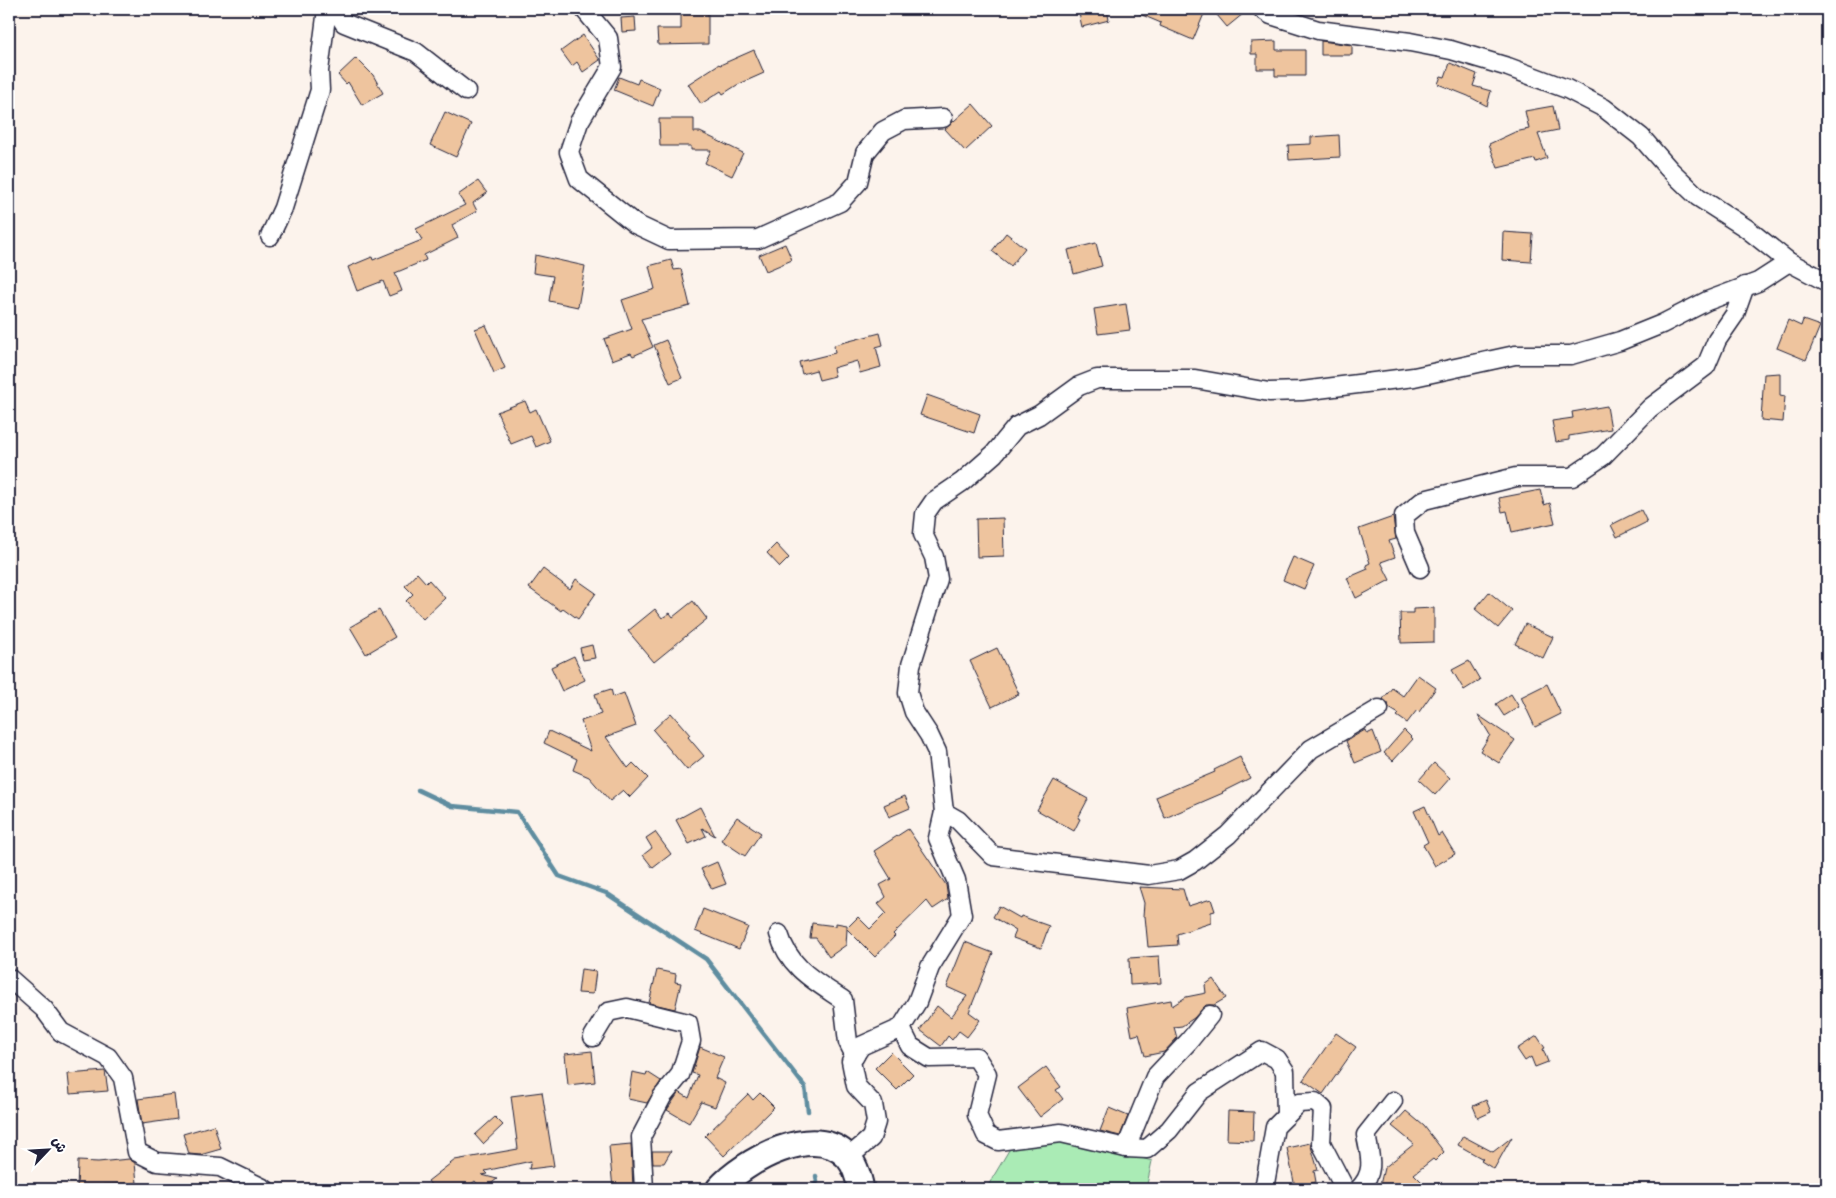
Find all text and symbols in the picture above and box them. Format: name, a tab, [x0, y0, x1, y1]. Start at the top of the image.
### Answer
north arrow	[22, 1126, 72, 1176]
text: ش	[45, 1132, 74, 1157]

